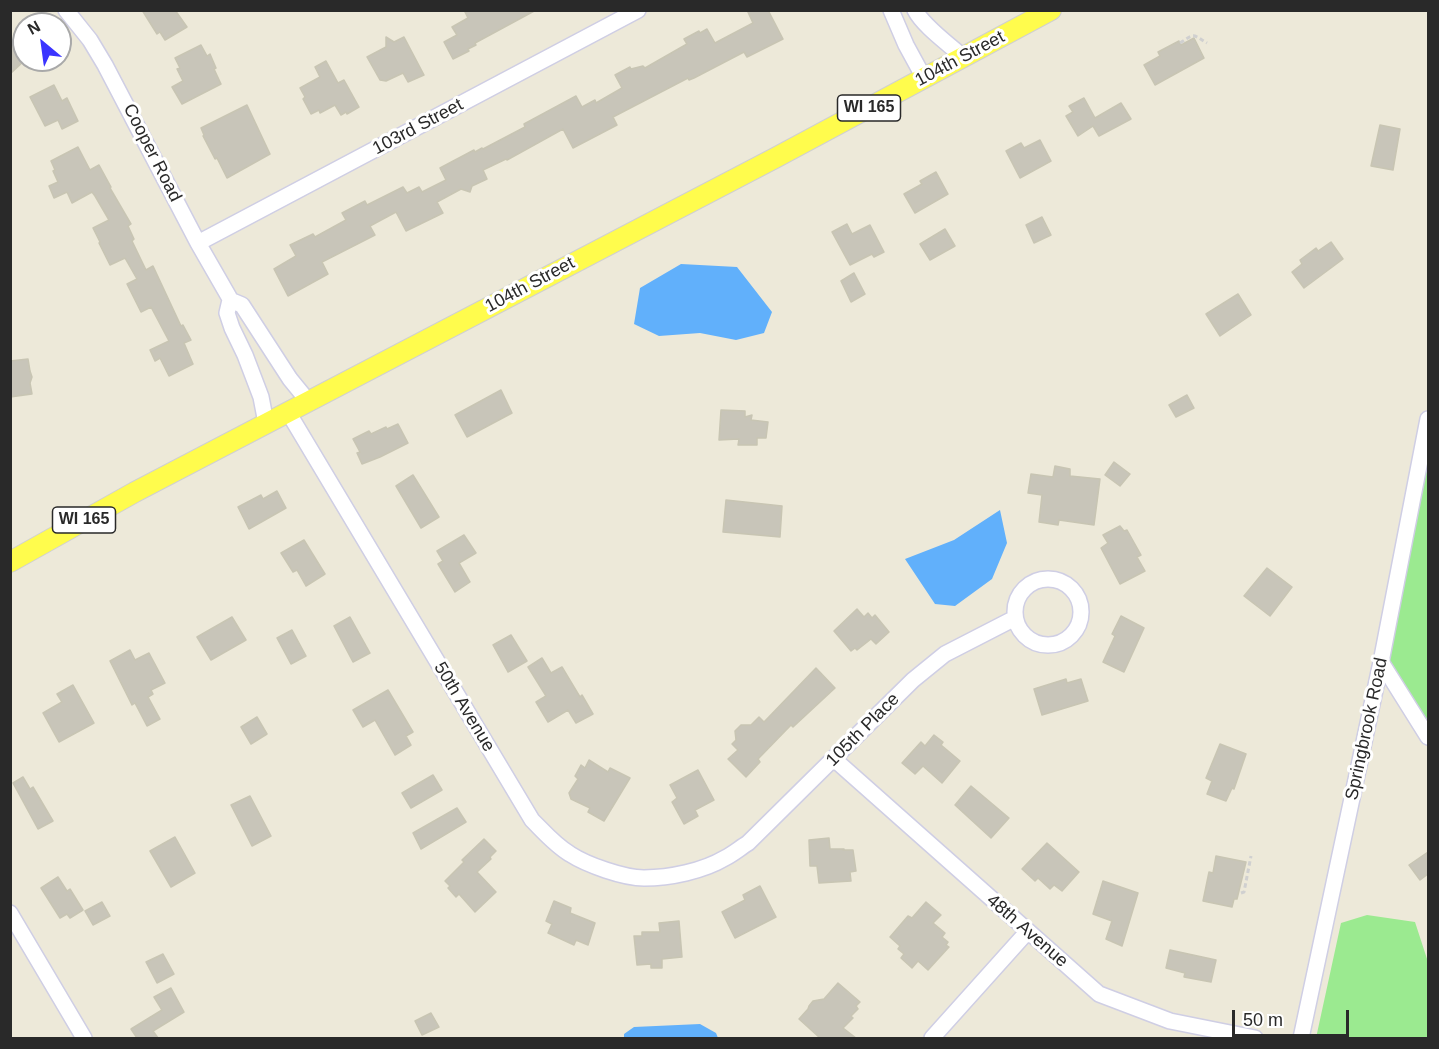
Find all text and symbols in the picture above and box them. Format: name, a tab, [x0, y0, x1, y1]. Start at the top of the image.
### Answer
north arrow	[12, 12, 72, 72]
text: N	[25, 17, 43, 38]
street label: 104th Street	[912, 26, 1008, 92]
street label: 103rd Street	[369, 94, 467, 160]
road number: WI 165	[838, 95, 900, 121]
street label: Cooper Road	[118, 100, 186, 206]
street label: 104th Street	[482, 252, 578, 318]
road number: WI 165	[52, 507, 116, 533]
street label: Springbrook Road	[1341, 656, 1393, 802]
street label: 50th Avenue	[429, 658, 499, 756]
street label: 105th Place	[822, 689, 904, 771]
street label: 48th Avenue	[982, 890, 1072, 972]
scale bar	[1235, 998, 1352, 1036]
text: 50 m	[1243, 1010, 1283, 1030]

